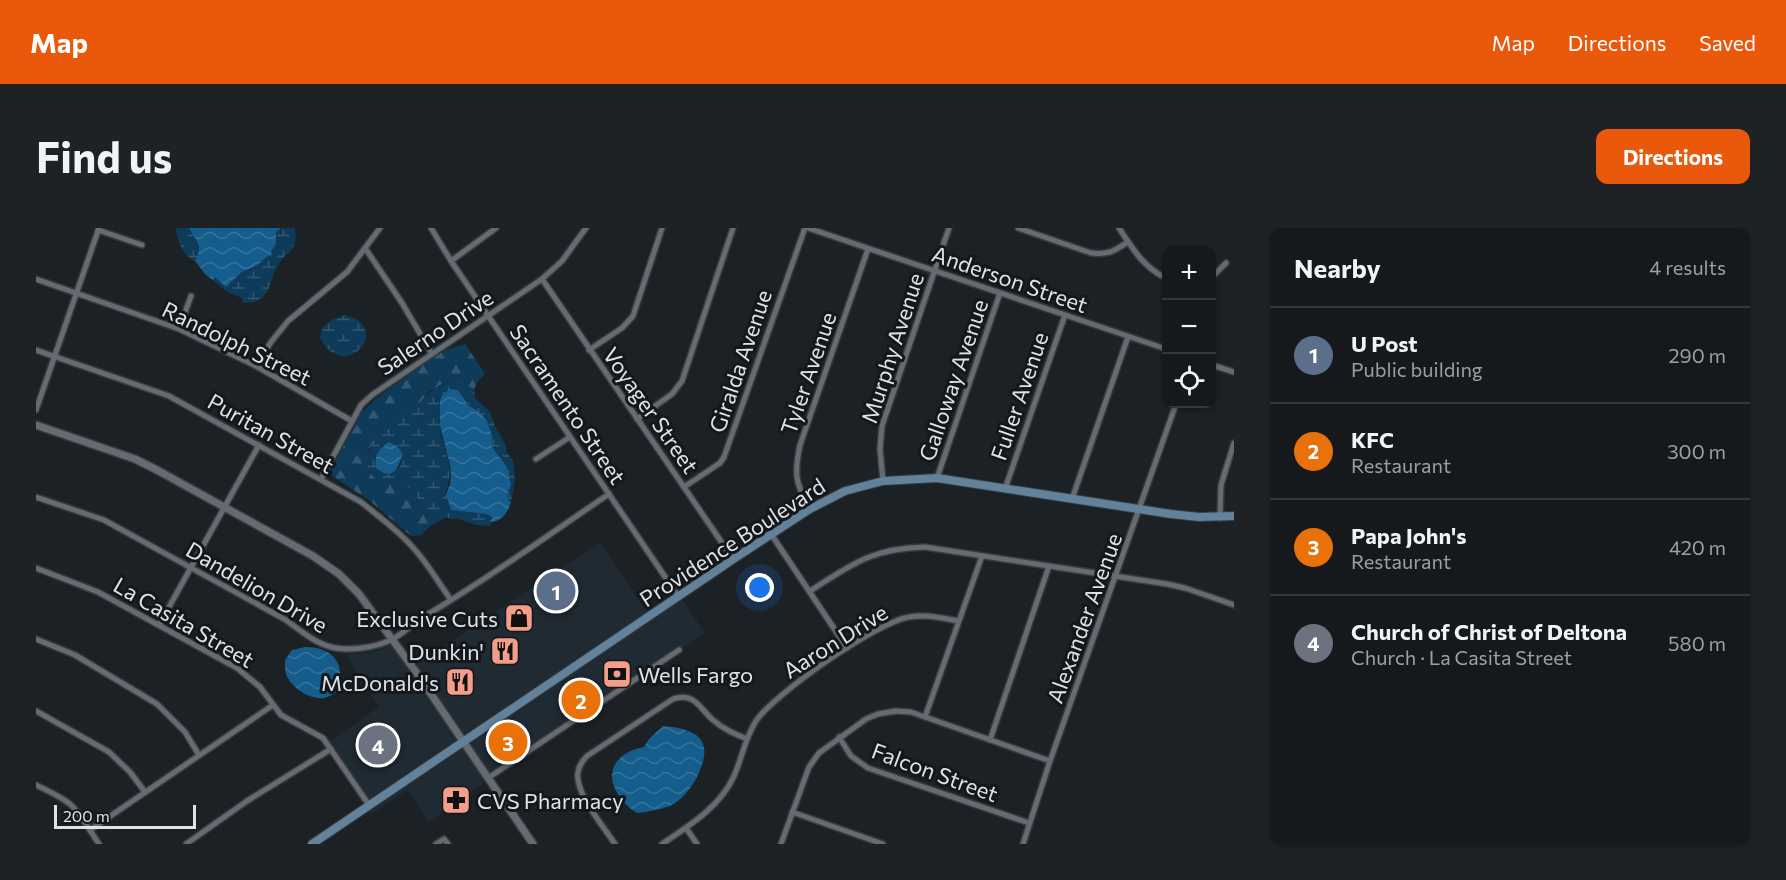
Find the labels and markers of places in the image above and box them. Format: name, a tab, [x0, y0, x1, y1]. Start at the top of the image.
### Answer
pin: 1	[536, 568, 576, 614]
shop icon: Exclusive Cuts	[503, 602, 535, 634]
place label: Exclusive Cuts	[356, 605, 498, 632]
restaurant icon: Dunkin'	[489, 635, 521, 667]
place label: Dunkin'	[408, 638, 484, 665]
bank icon: Wells Fargo	[601, 658, 633, 690]
place label: Wells Fargo	[638, 661, 753, 688]
restaurant icon: McDonald's	[444, 666, 476, 698]
place label: McDonald's	[321, 669, 439, 696]
pin: 2	[562, 678, 600, 722]
pin: 3	[488, 720, 528, 764]
pin: 4	[358, 722, 398, 768]
pharmacy icon: CVS Pharmacy	[440, 784, 472, 816]
place label: CVS Pharmacy	[477, 787, 624, 814]

